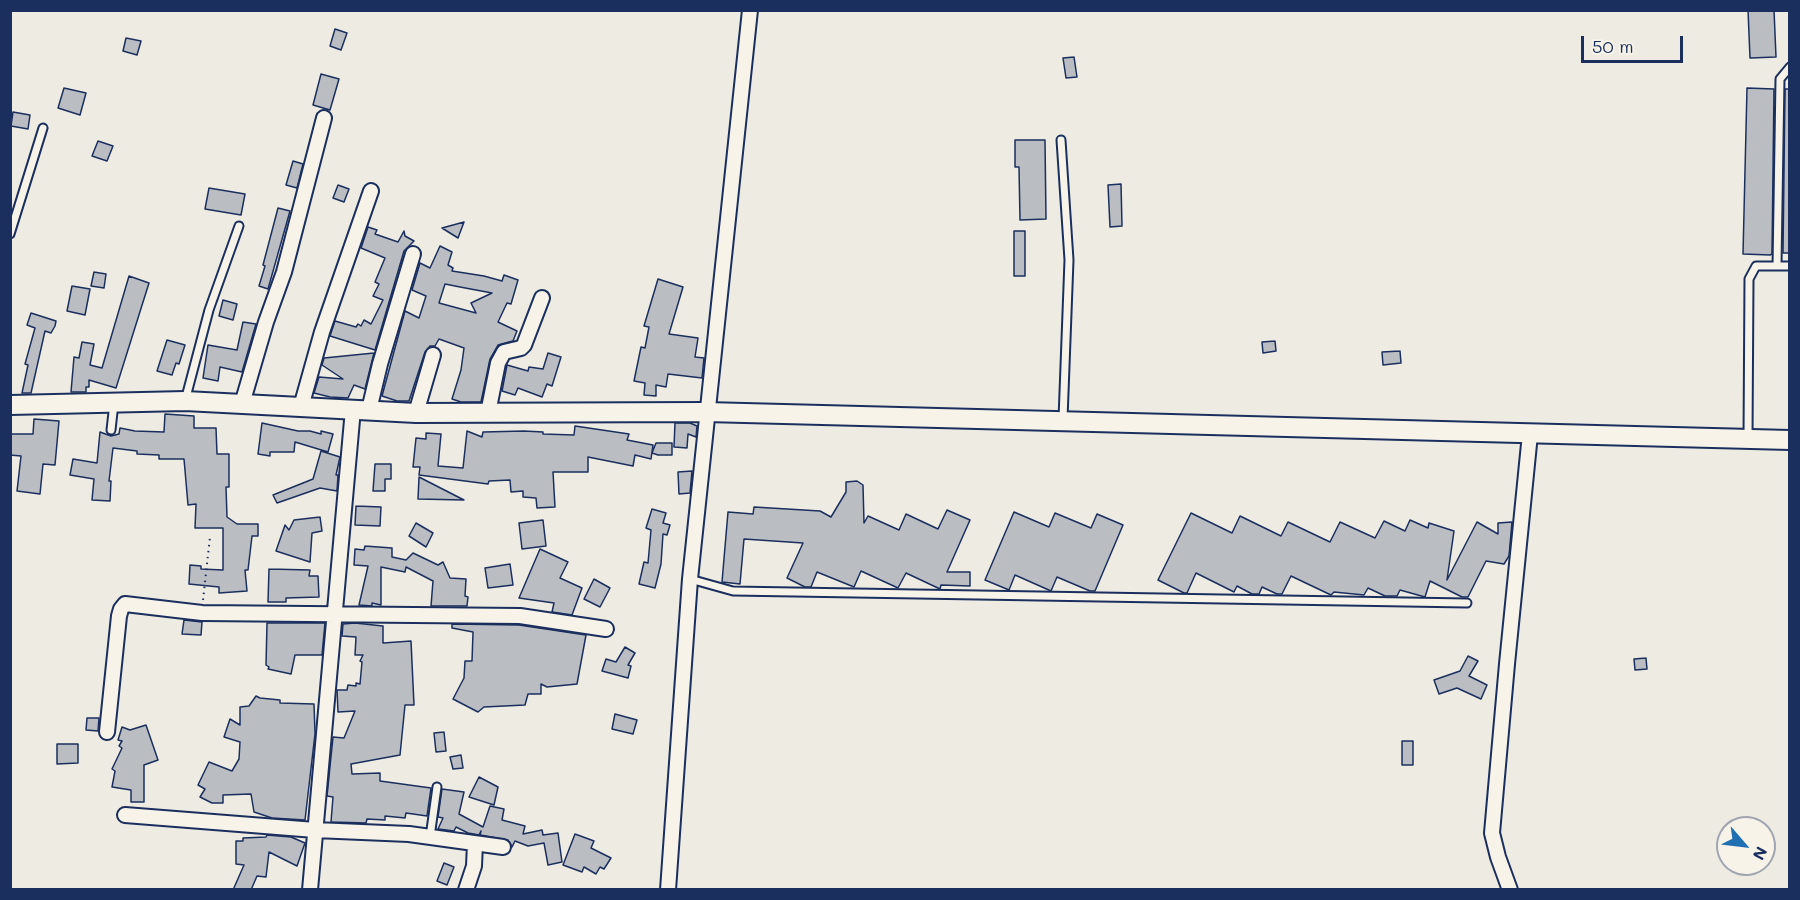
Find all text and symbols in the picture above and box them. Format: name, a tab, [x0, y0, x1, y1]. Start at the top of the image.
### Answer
scale bar	[1584, 24, 1686, 62]
text: 50 m	[1592, 34, 1634, 58]
north arrow	[1716, 816, 1776, 876]
text: N	[1748, 843, 1773, 864]

